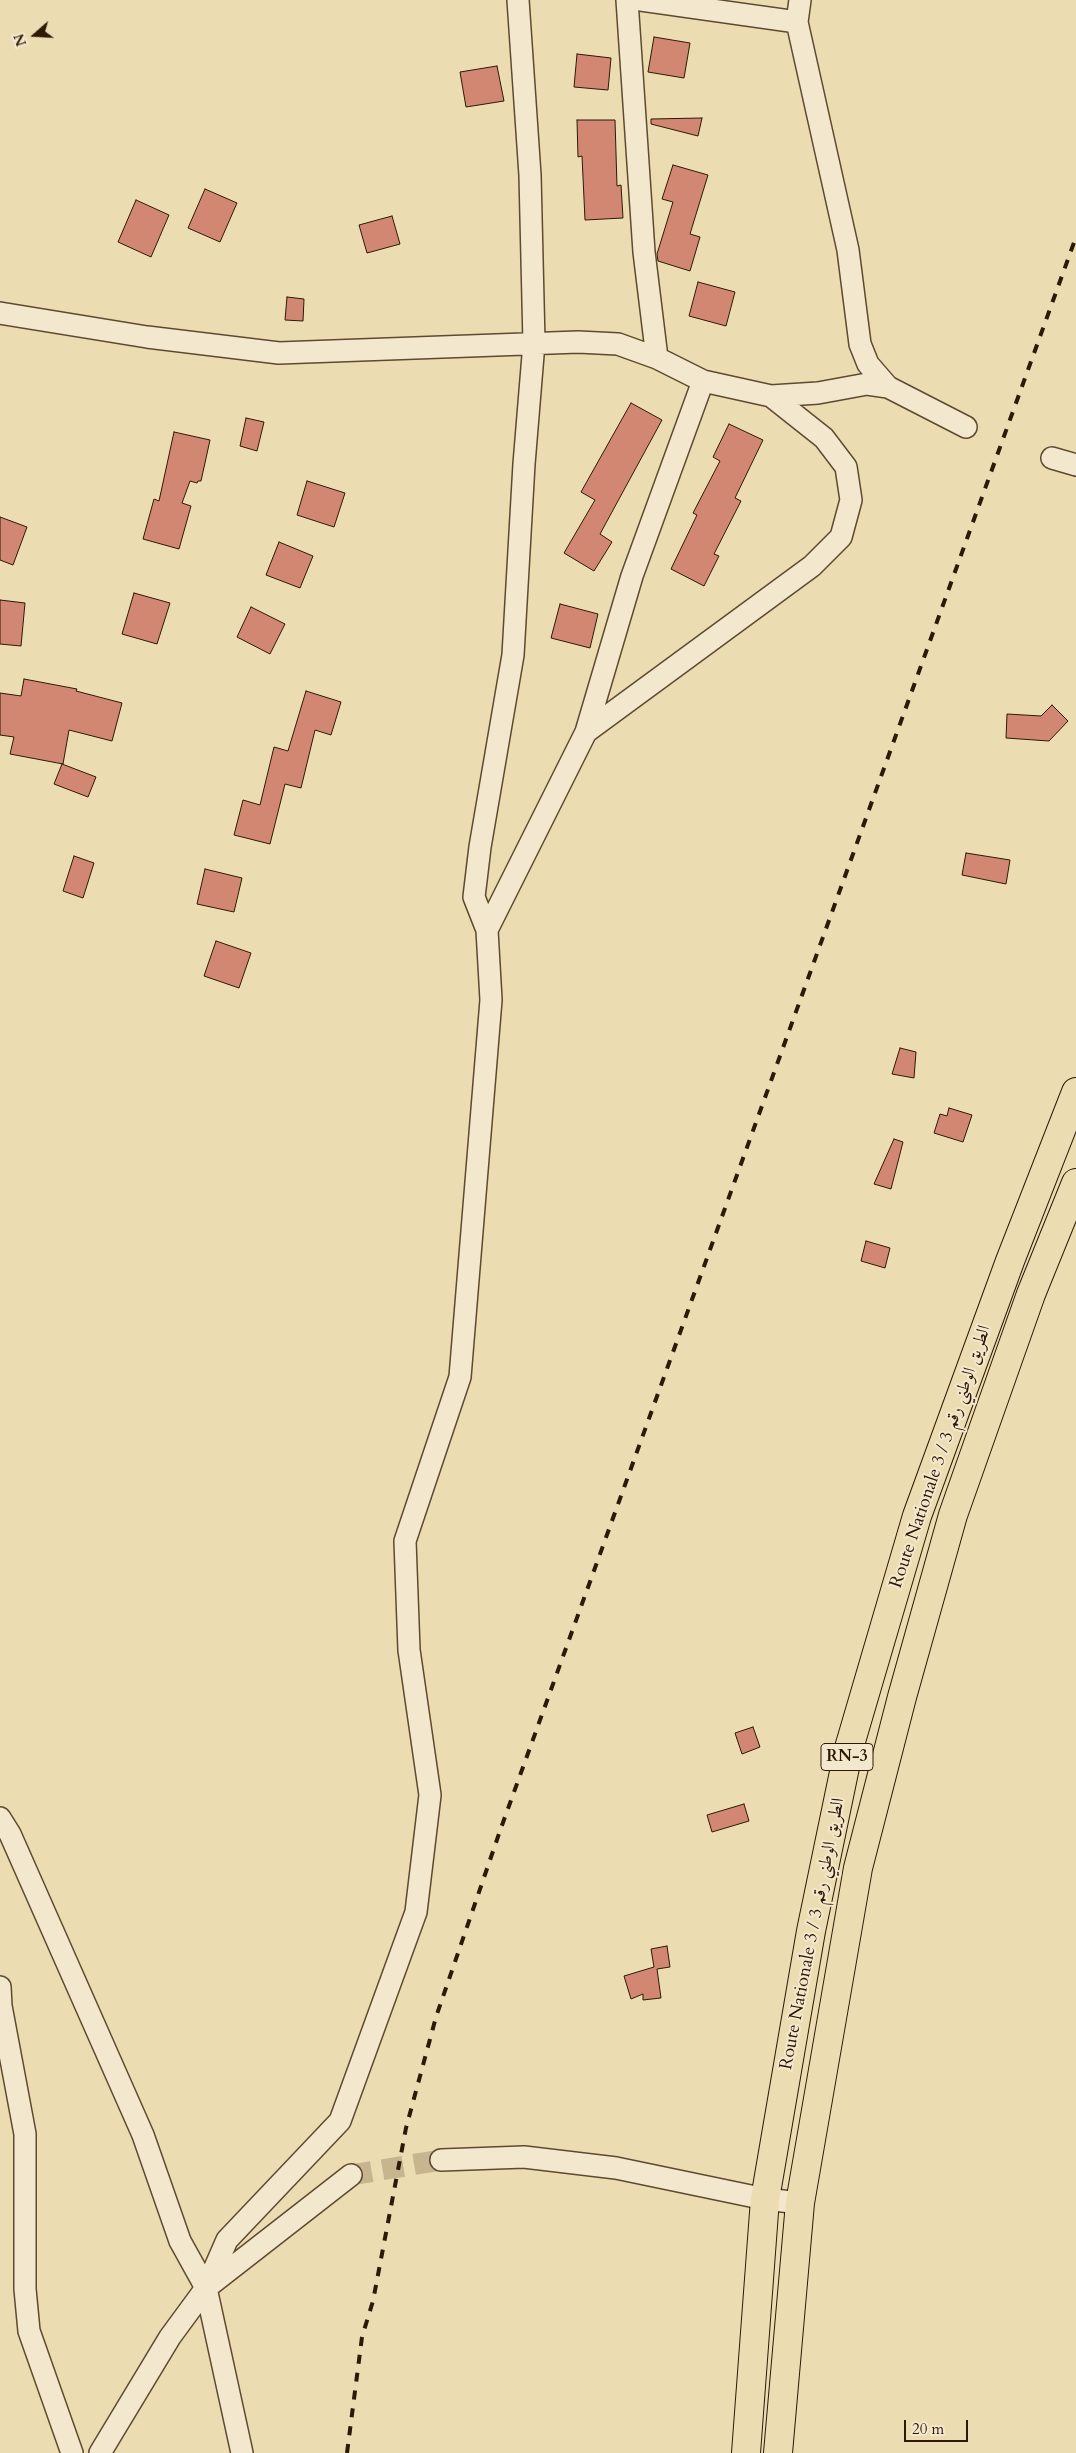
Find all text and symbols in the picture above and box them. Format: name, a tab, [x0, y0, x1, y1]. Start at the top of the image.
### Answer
north arrow	[10, 10, 60, 60]
text: N	[9, 31, 31, 49]
street label: Route Nationale 3 / الطريق الوطني رقم 3	[886, 1323, 996, 1591]
road number: RN-3	[821, 1744, 873, 1770]
street label: Route Nationale 3 / الطريق الوطني رقم 3	[776, 1796, 850, 2072]
scale bar	[906, 2410, 970, 2442]
text: 20 m	[912, 2419, 944, 2439]

